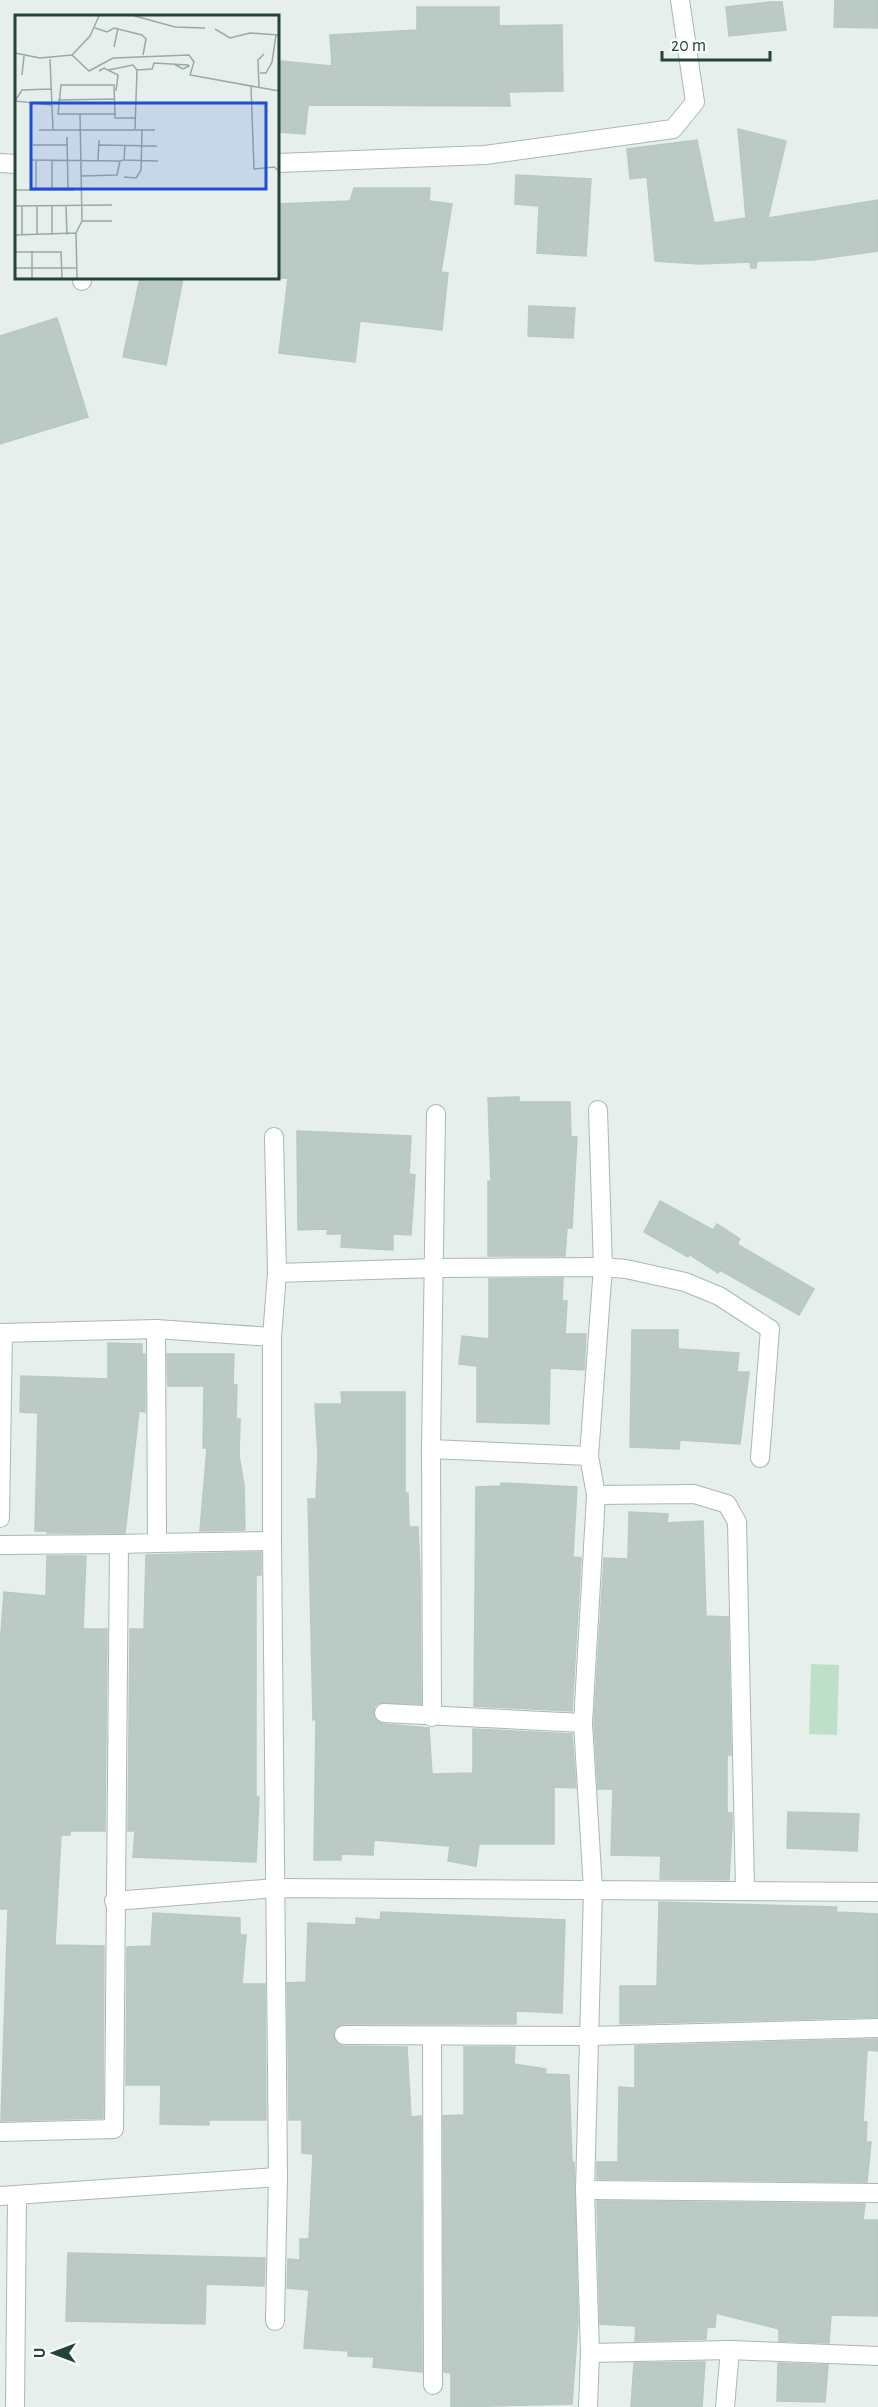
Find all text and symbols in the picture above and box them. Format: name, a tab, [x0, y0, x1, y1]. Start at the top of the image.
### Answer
inset map	[15, 15, 279, 279]
scale bar	[662, 24, 770, 62]
text: 20 m	[671, 37, 706, 55]
north arrow	[24, 2323, 84, 2383]
text: U	[32, 2348, 48, 2358]

